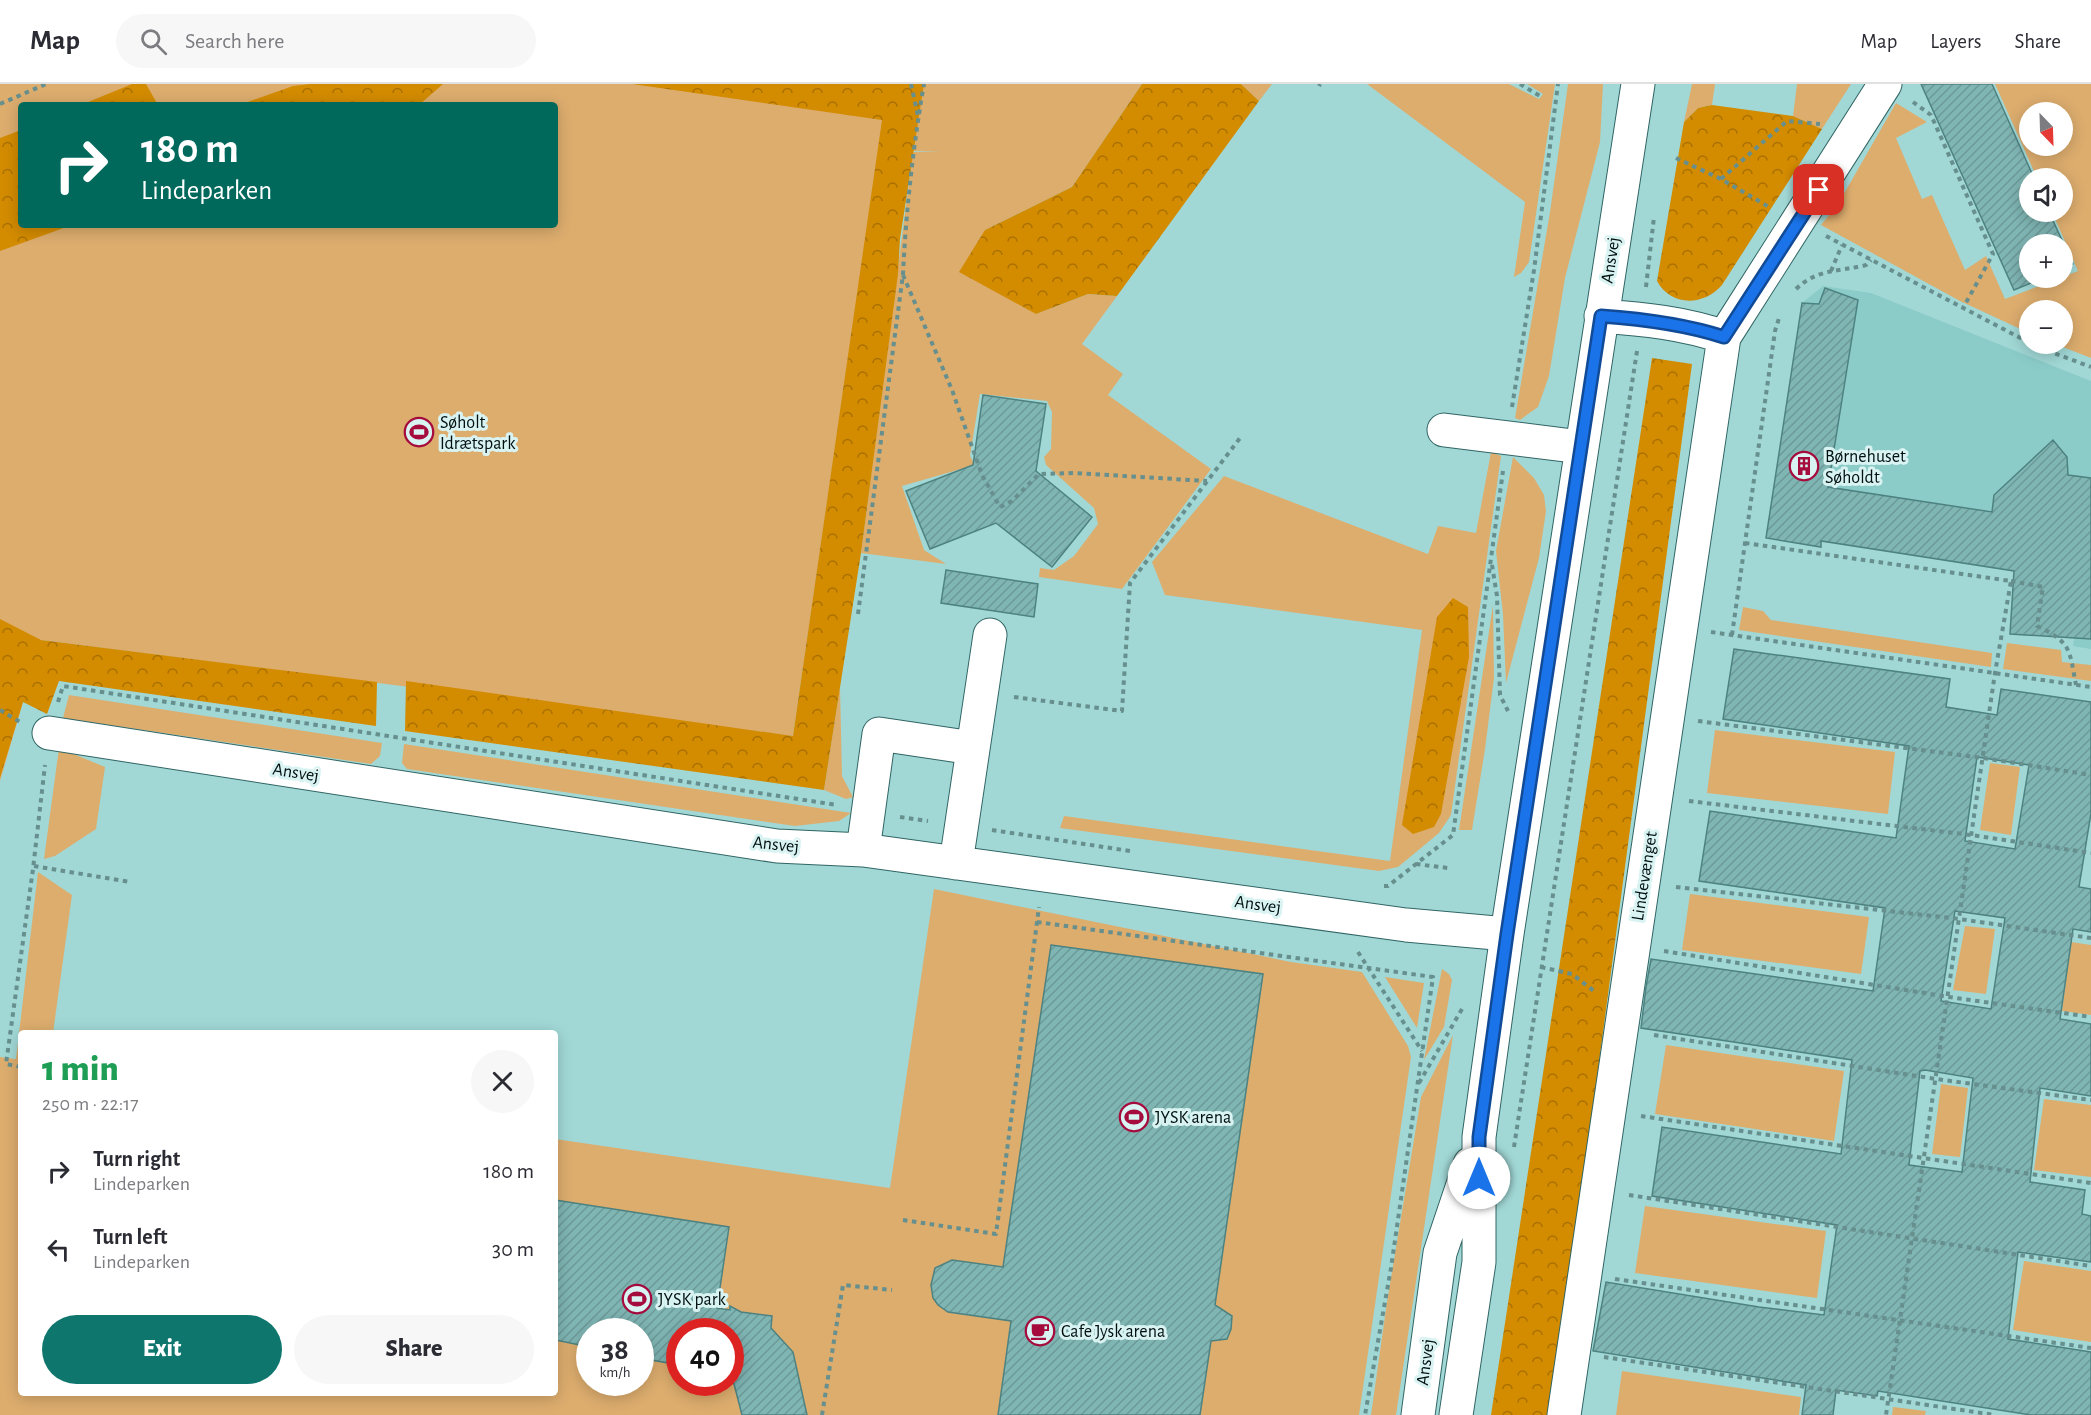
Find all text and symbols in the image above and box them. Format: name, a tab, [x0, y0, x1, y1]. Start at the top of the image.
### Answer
search box	[116, 14, 536, 68]
icon: search	[137, 25, 170, 58]
text: Map	[30, 27, 80, 55]
text: Search here	[185, 30, 284, 52]
text: Map	[1861, 31, 1897, 52]
text: Layers	[1930, 31, 1981, 52]
text: Share	[2014, 31, 2061, 52]
north arrow	[2019, 102, 2073, 156]
map controls	[2019, 102, 2073, 354]
icon: right	[42, 126, 120, 204]
text: 180 m	[141, 128, 239, 170]
pin	[1793, 164, 1844, 215]
button: sound	[2019, 168, 2073, 222]
icon: arrive	[1802, 173, 1835, 206]
text: Lindeparken	[141, 177, 272, 204]
button: +	[2019, 234, 2073, 288]
street label: Ansvej	[1598, 236, 1624, 285]
button: −	[2019, 300, 2073, 354]
place label: Søholt Idrætspark	[440, 414, 516, 453]
sports icon: Søholt Idrætspark	[403, 416, 435, 448]
place label: Børnehuset Søholdt	[1825, 448, 1906, 487]
building icon: Børnehuset Søholdt	[1788, 450, 1820, 482]
street label: Ansvej	[271, 760, 320, 786]
street label: Lindevænget	[1629, 830, 1661, 922]
street label: Ansvej	[752, 834, 800, 856]
street label: Ansvej	[1234, 893, 1282, 917]
button: close	[471, 1050, 534, 1113]
text: 1 min	[42, 1051, 119, 1087]
text: 250 m · 22:17	[42, 1094, 139, 1114]
sports icon: JYSK arena	[1118, 1101, 1150, 1133]
place label: JYSK arena	[1155, 1109, 1231, 1127]
position arrow	[1447, 1146, 1511, 1210]
text: Turn right	[93, 1148, 180, 1170]
icon: right	[42, 1155, 75, 1188]
text: 180 m	[483, 1160, 534, 1182]
text: Lindeparken	[93, 1174, 190, 1194]
text: Turn left	[93, 1226, 167, 1248]
icon: left	[42, 1233, 75, 1266]
text: 30 m	[492, 1238, 534, 1260]
text: Lindeparken	[93, 1252, 190, 1272]
sports icon: JYSK park	[621, 1283, 653, 1315]
place label: JYSK park	[658, 1291, 727, 1309]
button: Exit	[42, 1315, 282, 1384]
button: Share	[294, 1315, 534, 1384]
cafe icon: Cafe Jysk arena	[1024, 1315, 1056, 1347]
speed limit sign: 40	[666, 1318, 744, 1396]
place label: Cafe Jysk arena	[1061, 1323, 1165, 1341]
text: 38	[601, 1335, 629, 1365]
street label: Ansvej	[1414, 1338, 1438, 1386]
text: km/h	[600, 1365, 630, 1380]

